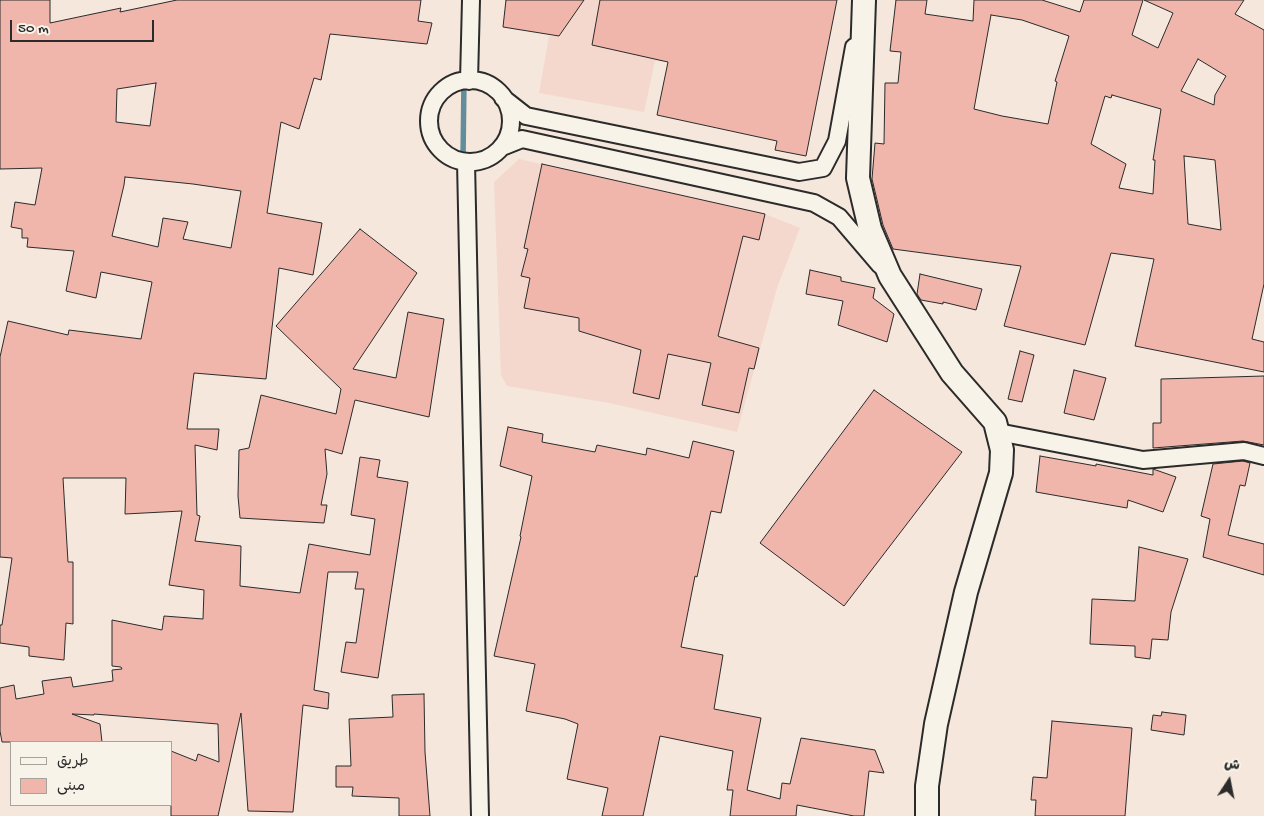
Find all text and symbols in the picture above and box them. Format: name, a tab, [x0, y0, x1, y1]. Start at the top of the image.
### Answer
scale bar	[12, 10, 156, 42]
text: 50 m	[18, 20, 49, 38]
legend	[10, 741, 172, 806]
text: طريق	[57, 753, 89, 771]
north arrow	[1204, 756, 1254, 806]
text: ش	[1223, 756, 1241, 776]
text: مبنى	[57, 778, 85, 796]

